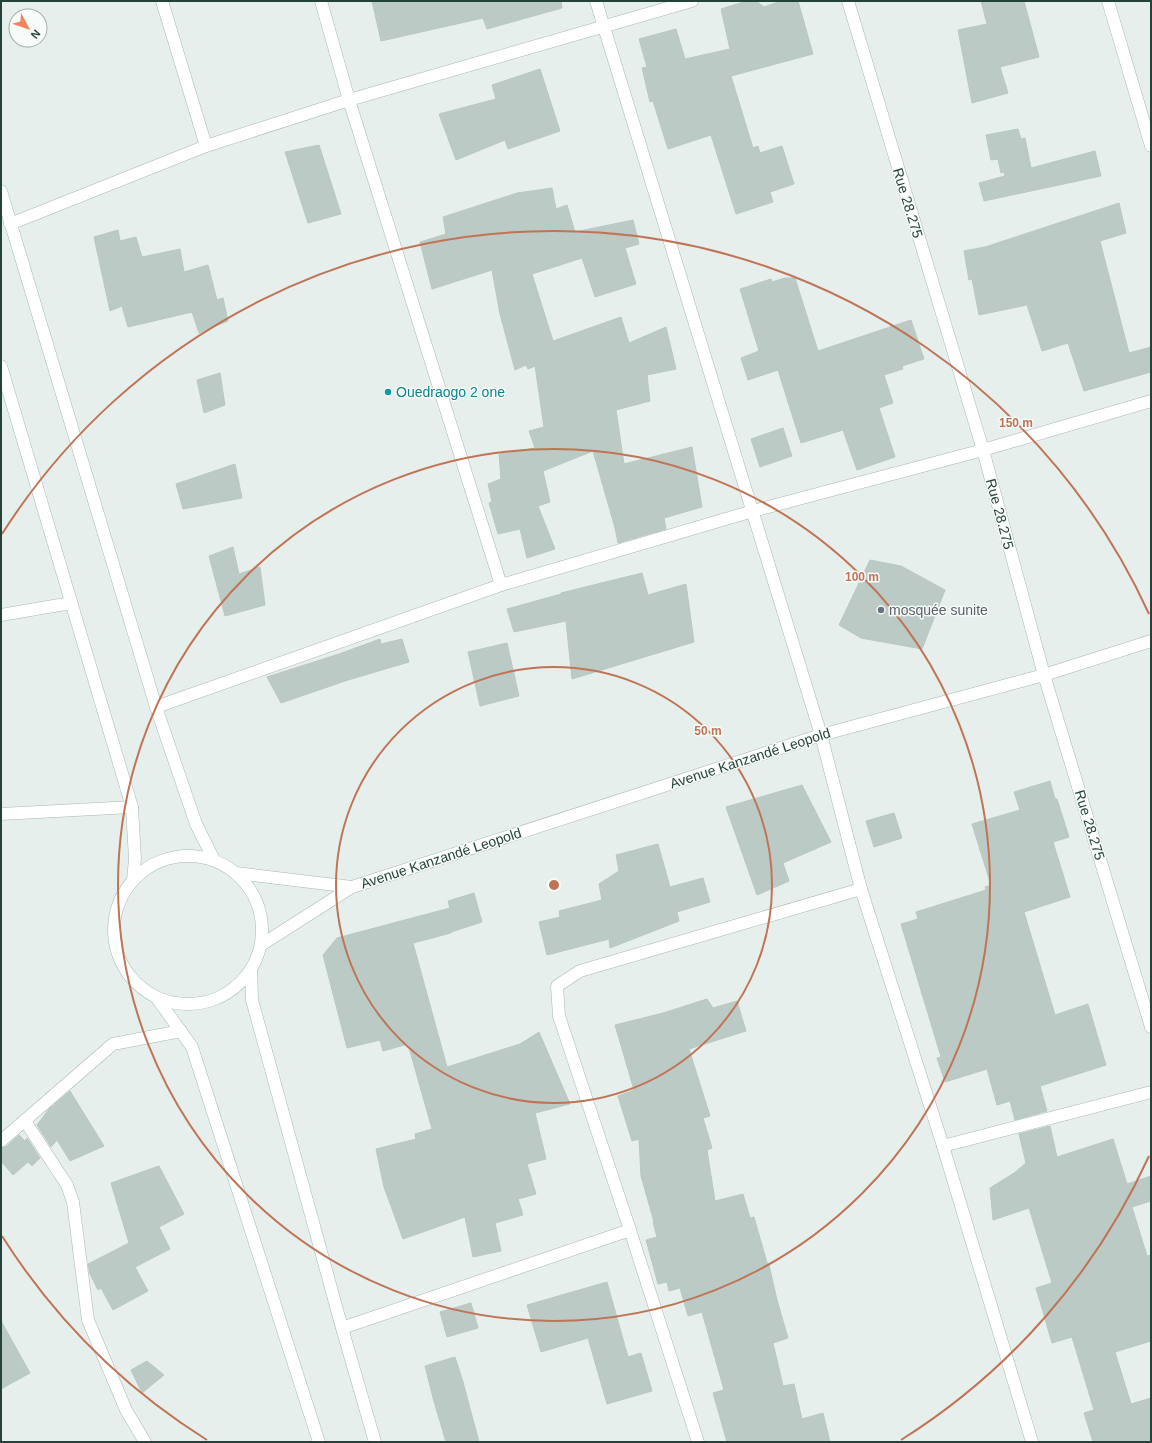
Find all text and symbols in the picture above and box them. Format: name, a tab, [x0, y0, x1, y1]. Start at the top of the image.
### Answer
north arrow	[8, 8, 48, 48]
text: N	[28, 28, 43, 41]
street label: Rue 28.275	[890, 166, 926, 240]
place label: Ouedraogo 2 one	[396, 384, 505, 400]
marker: Ouedraogo 2 one	[383, 387, 393, 397]
text: 150 m	[999, 416, 1033, 430]
street label: Rue 28.275	[983, 477, 1017, 551]
text: 100 m	[845, 570, 879, 584]
place label: mosquée sunite	[889, 602, 988, 618]
marker: mosquée sunite	[876, 605, 886, 615]
street label: Avenue Kanzandé Leopold	[668, 724, 832, 792]
text: 50 m	[694, 724, 722, 738]
street label: Rue 28.275	[1072, 788, 1108, 862]
street label: Avenue Kanzandé Leopold	[359, 824, 523, 892]
centre of rings	[547, 878, 561, 892]

